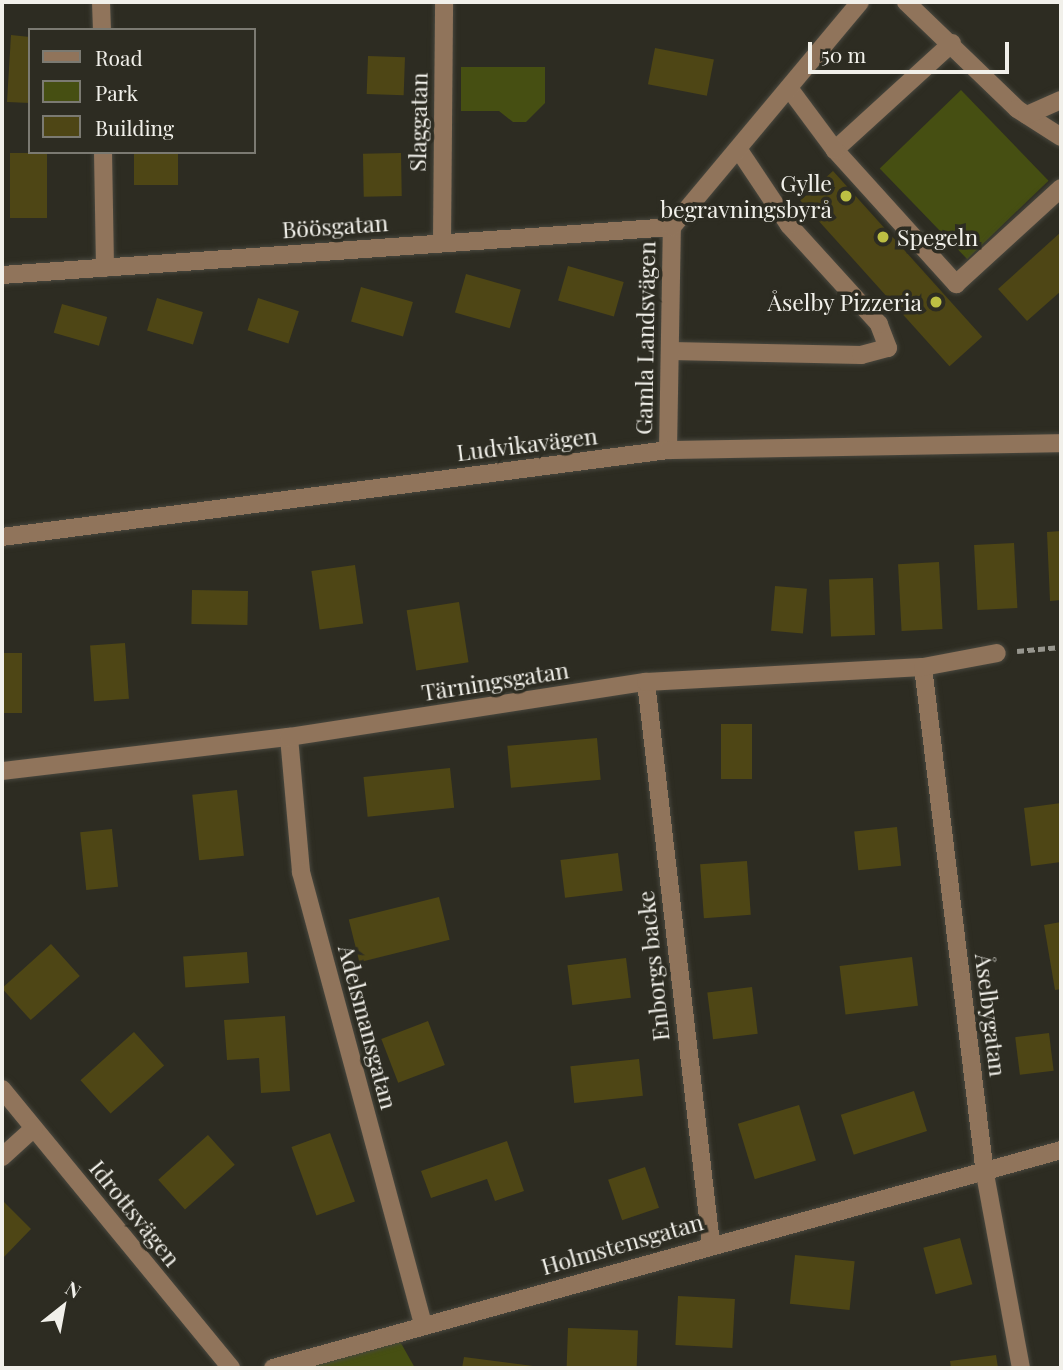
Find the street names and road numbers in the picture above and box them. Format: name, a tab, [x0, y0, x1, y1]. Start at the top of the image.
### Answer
street label: Slaggatan	[403, 72, 433, 172]
street label: Böösgatan	[281, 209, 389, 243]
street label: Gamla Landsvägen	[630, 241, 660, 435]
street label: Ludvikavägen	[455, 422, 599, 466]
street label: Tärningsgatan	[419, 656, 571, 706]
street label: Enborgs backe	[631, 890, 675, 1042]
street label: Adelsmansgatan	[333, 942, 403, 1112]
street label: Åselbygatan	[970, 952, 1012, 1078]
street label: Idrottsvägen	[84, 1154, 186, 1272]
street label: Holmstensgatan	[538, 1208, 706, 1280]

